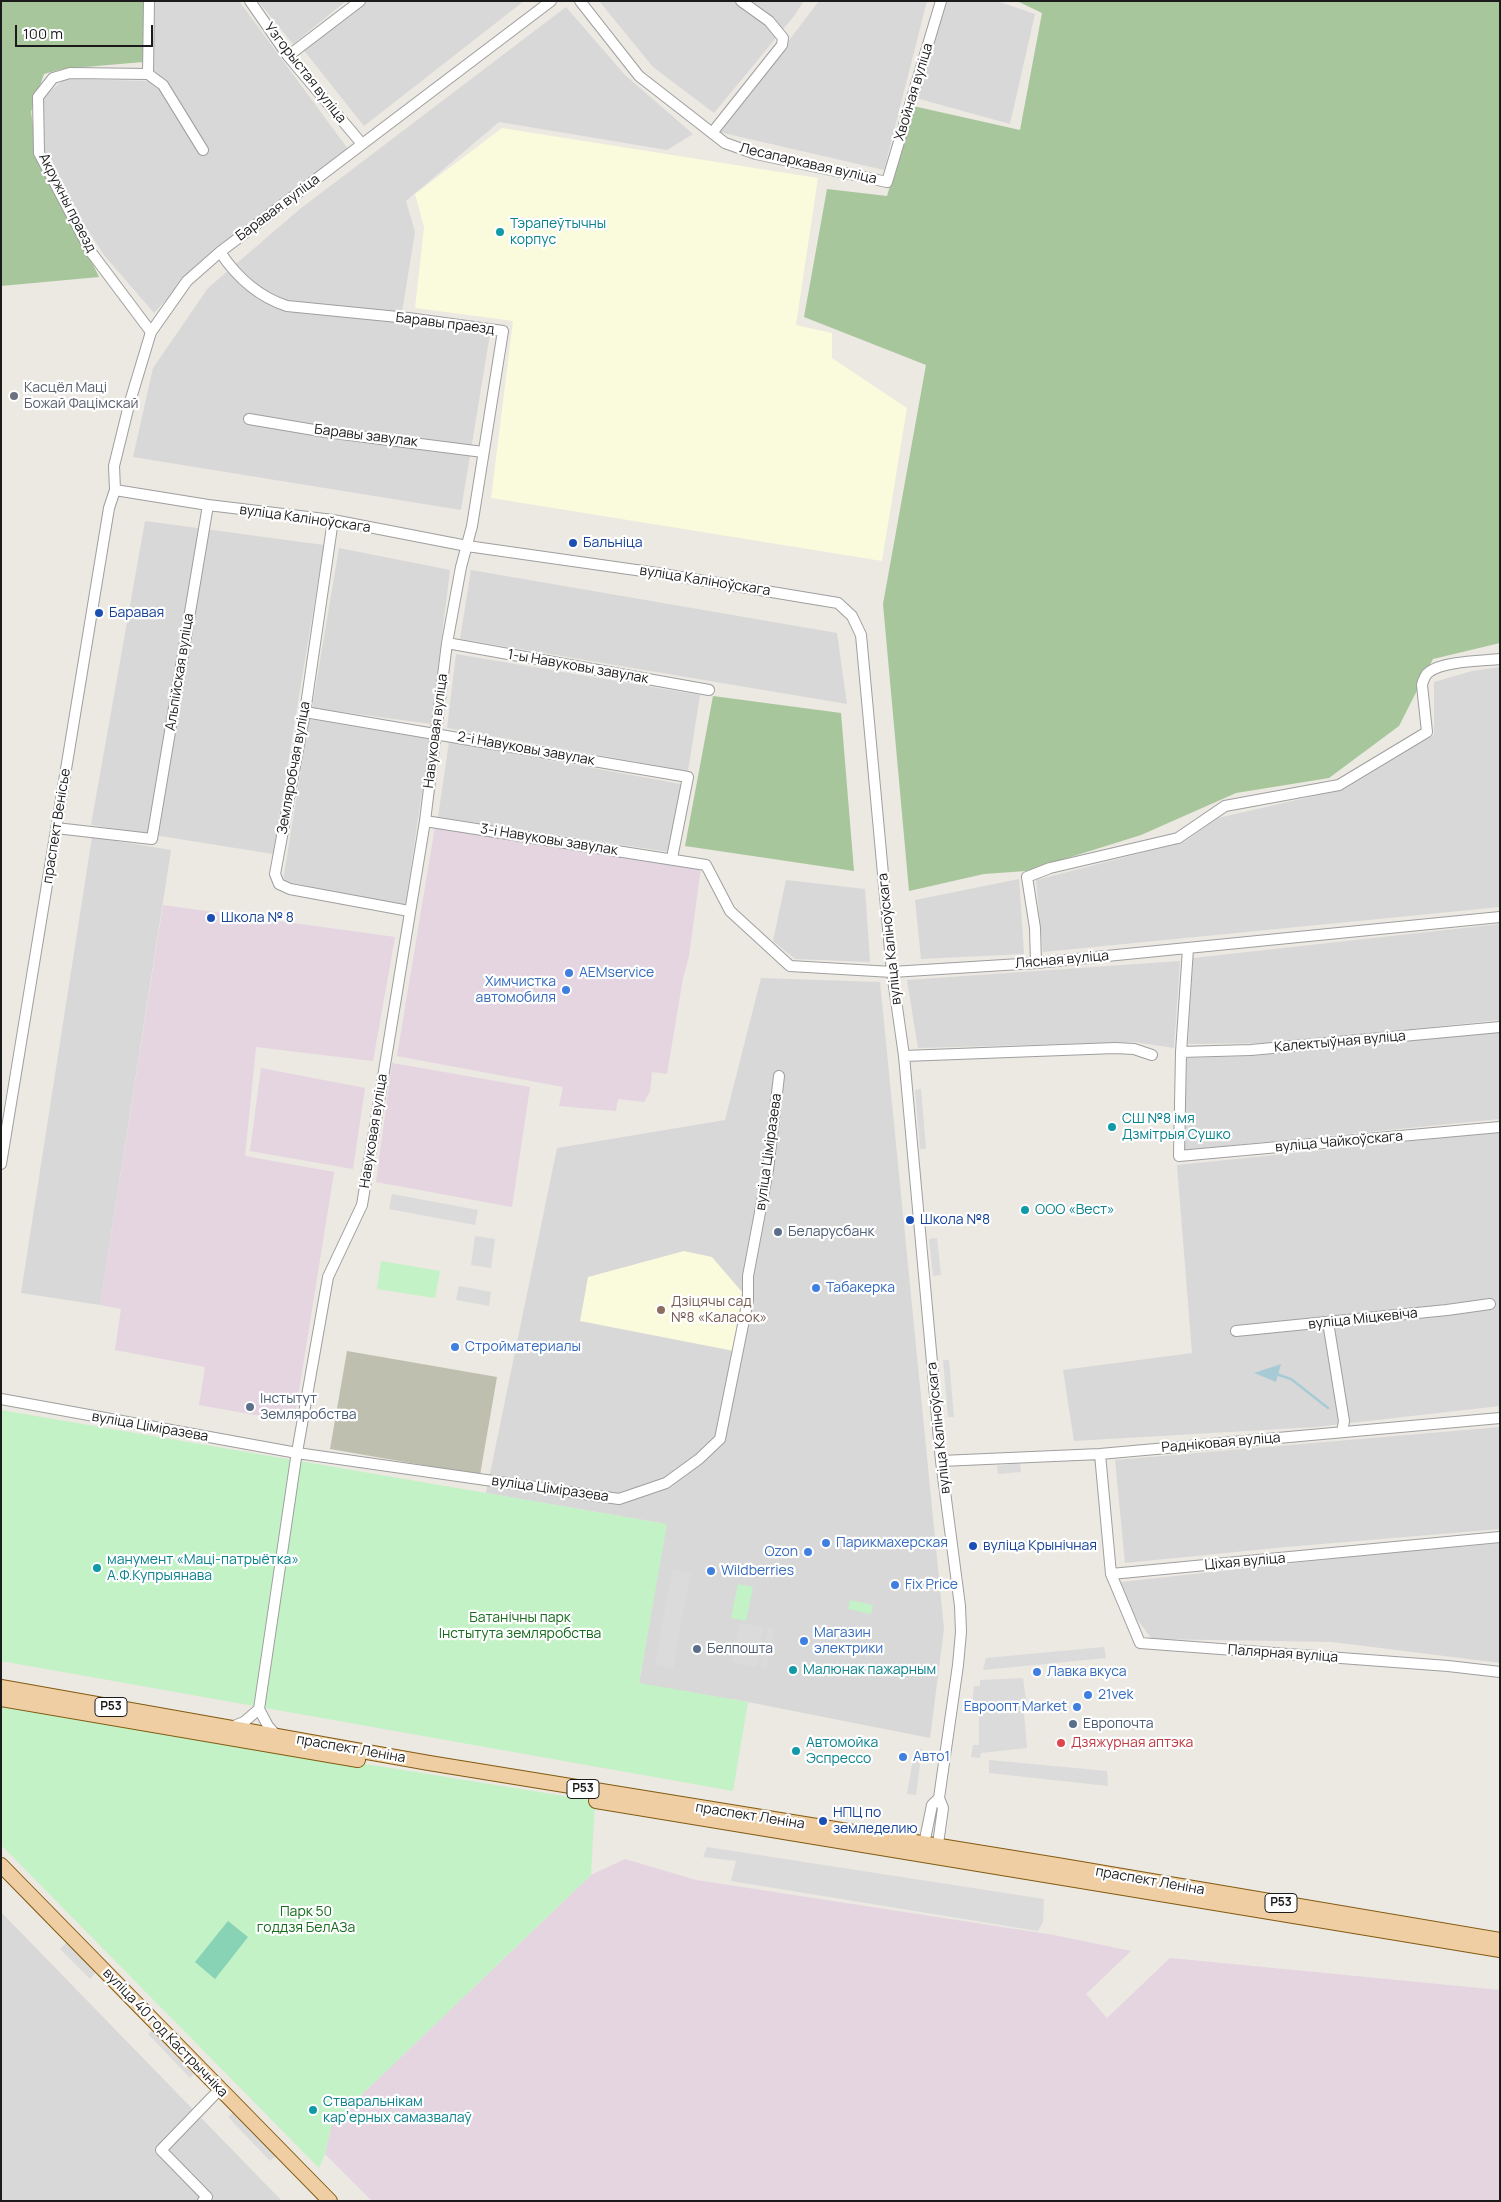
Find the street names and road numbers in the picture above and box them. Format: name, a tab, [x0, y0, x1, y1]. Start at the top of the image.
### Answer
street label: Узгорыстая вуліца	[261, 19, 349, 127]
street label: Хвойная вуліца	[891, 41, 937, 143]
street label: Лесапаркавая вуліца	[738, 140, 878, 188]
street label: Акружны праезд	[35, 151, 99, 255]
street label: Баравая вуліца	[233, 171, 323, 245]
street label: Баравы праезд	[395, 310, 495, 338]
street label: Баравы завулак	[313, 421, 419, 451]
street label: вуліца Каліноўскага	[238, 501, 372, 537]
street label: вуліца Каліноўскага	[638, 562, 772, 600]
street label: Альпійская вуліца	[162, 612, 198, 732]
street label: 1-ы Навуковы завулак	[506, 646, 650, 688]
street label: Навуковая вуліца	[421, 673, 451, 789]
street label: Земляробчая вуліца	[274, 700, 314, 836]
street label: 2-і Навуковы завулак	[456, 729, 596, 769]
street label: праспект Венісье	[40, 767, 74, 885]
street label: 3-і Навуковы завулак	[479, 821, 619, 859]
street label: вуліца Каліноўскага	[875, 872, 905, 1006]
street label: Лясная вуліца	[1014, 948, 1110, 972]
street label: Калектыўная вуліца	[1273, 1028, 1407, 1056]
street label: Навуковая вуліца	[357, 1073, 391, 1189]
street label: вуліца Ціміразева	[752, 1092, 786, 1212]
street label: вуліца Чайкоўскага	[1274, 1128, 1404, 1156]
street label: вуліца Міцкевіча	[1308, 1305, 1418, 1333]
street label: вуліца Каліноўскага	[924, 1361, 954, 1495]
street label: вуліца Ціміразева	[90, 1408, 210, 1446]
street label: Радніковая вуліца	[1161, 1429, 1281, 1457]
street label: вуліца Ціміразева	[490, 1472, 610, 1506]
street label: Ціхая вуліца	[1204, 1550, 1286, 1574]
street label: Палярная вуліца	[1227, 1642, 1339, 1666]
road number: Р53	[95, 1698, 127, 1716]
street label: праспект Леніна	[295, 1731, 407, 1767]
road number: Р53	[567, 1780, 599, 1798]
street label: праспект Леніна	[694, 1799, 806, 1833]
street label: праспект Леніна	[1094, 1863, 1206, 1899]
road number: Р53	[1265, 1894, 1297, 1912]
street label: вуліца 40 год Кастрычніка	[99, 1965, 231, 2101]

